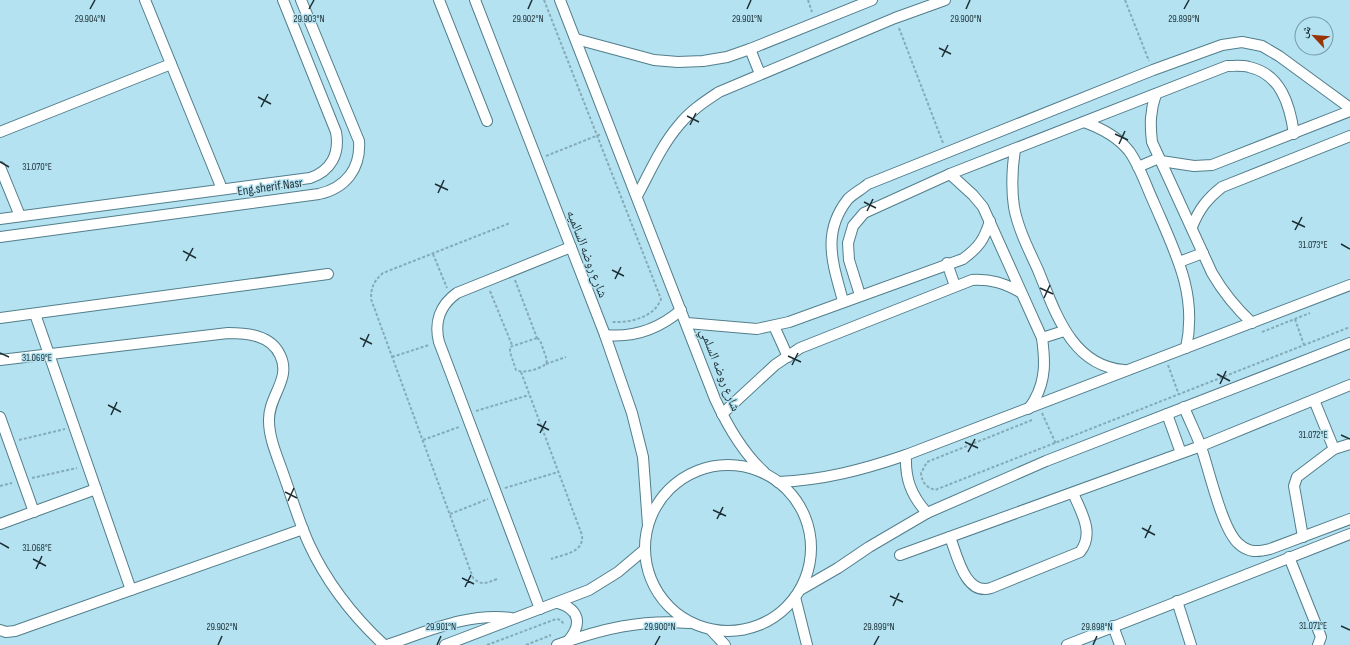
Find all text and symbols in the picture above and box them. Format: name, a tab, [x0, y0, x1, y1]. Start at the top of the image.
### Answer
text: 29.904°N	[75, 13, 105, 25]
text: 29.903°N	[293, 13, 325, 25]
text: 29.902°N	[512, 13, 544, 25]
text: 29.901°N	[732, 13, 762, 25]
text: 29.900°N	[950, 13, 982, 25]
text: 29.899°N	[1168, 13, 1200, 25]
north arrow	[1294, 16, 1334, 56]
text: ش	[1297, 23, 1315, 40]
text: 31.070°E	[22, 161, 52, 173]
street label: Eng.sherif Nasr	[236, 174, 304, 200]
street label: شارع روضه السالميه	[562, 208, 611, 300]
text: 31.073°E	[1298, 239, 1328, 251]
street label: شارع روضه السلمي	[694, 326, 744, 415]
text: 31.069°E	[22, 352, 52, 364]
text: 31.072°E	[1298, 429, 1328, 441]
text: 31.068°E	[22, 542, 52, 554]
text: 31.071°E	[1299, 620, 1327, 632]
text: 29.902°N	[206, 621, 238, 633]
text: 29.901°N	[426, 621, 456, 633]
text: 29.900°N	[644, 621, 676, 633]
text: 29.899°N	[863, 621, 895, 633]
text: 29.898°N	[1081, 621, 1113, 633]

